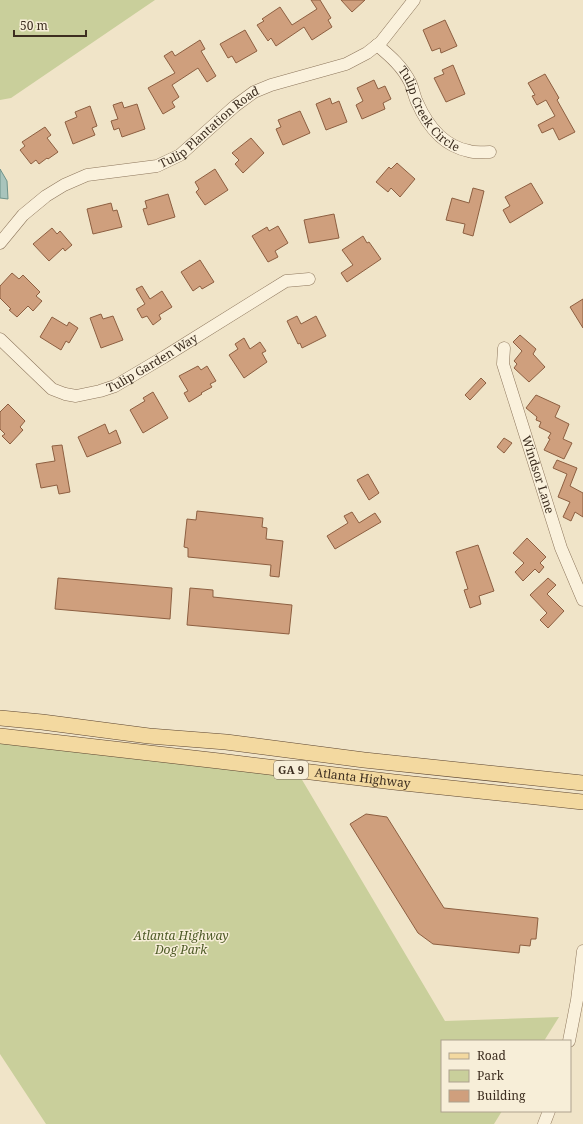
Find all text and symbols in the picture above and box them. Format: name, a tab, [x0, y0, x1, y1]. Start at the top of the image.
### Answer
scale bar	[14, 12, 86, 38]
text: 50 m	[20, 17, 48, 34]
street label: Tulip Creek Circle	[394, 62, 463, 155]
street label: Tulip Plantation Road	[156, 82, 262, 172]
street label: Tulip Garden Way	[104, 329, 201, 396]
street label: Windsor Lane	[518, 433, 559, 516]
road number: GA 9	[274, 761, 308, 779]
street label: Atlanta Highway	[314, 764, 412, 792]
park label: Atlanta Highway Dog Park	[132, 927, 229, 958]
legend	[441, 1040, 571, 1112]
text: Road	[477, 1047, 507, 1064]
text: Park	[477, 1067, 505, 1084]
text: Building	[477, 1087, 526, 1104]

